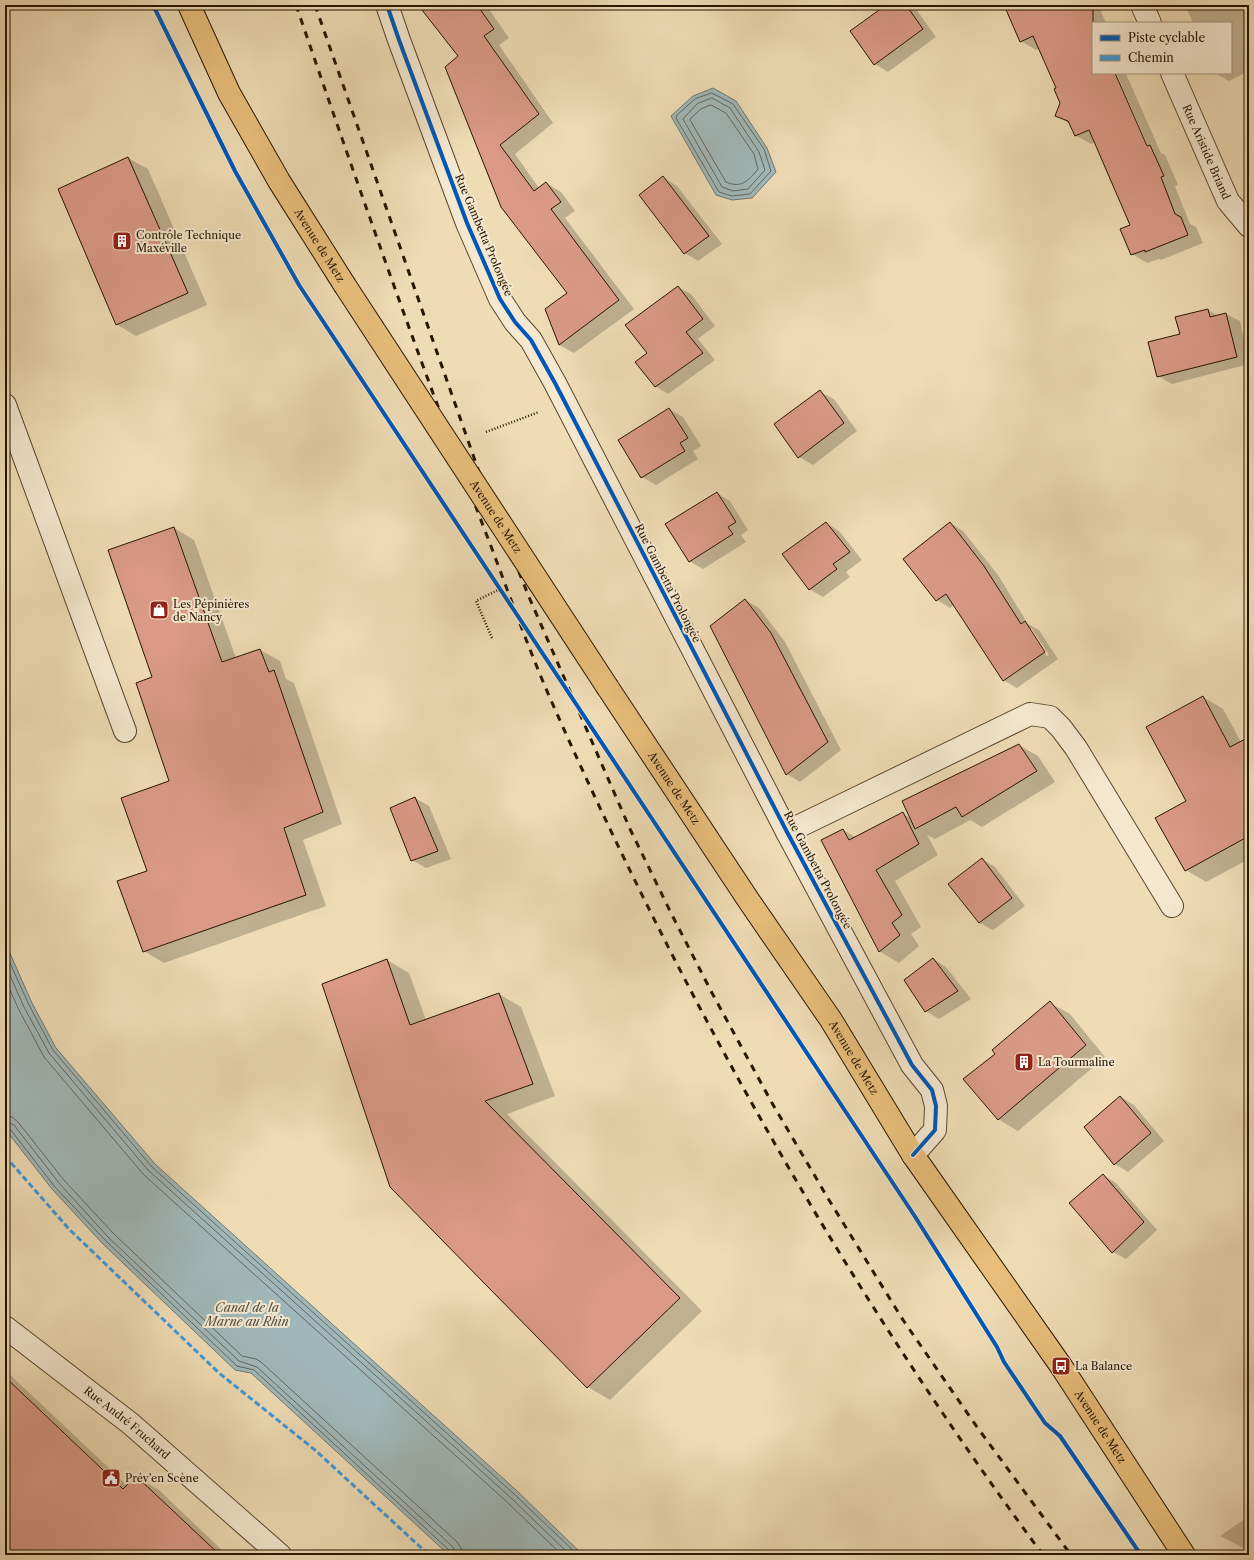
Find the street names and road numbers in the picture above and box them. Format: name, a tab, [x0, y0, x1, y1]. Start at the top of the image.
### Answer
street label: Rue Aristide Briand	[1180, 102, 1234, 202]
street label: Rue Gambetta Prolongée	[452, 172, 516, 298]
street label: Avenue de Metz	[291, 205, 348, 285]
street label: Avenue de Metz	[467, 477, 525, 556]
street label: Rue Gambetta Prolongée	[632, 521, 704, 645]
street label: Avenue de Metz	[645, 748, 704, 827]
street label: Rue Gambetta Prolongée	[781, 809, 855, 931]
street label: Avenue de Metz	[825, 1017, 882, 1098]
street label: Rue André Fruchard	[81, 1383, 173, 1462]
street label: Avenue de Metz	[1071, 1387, 1130, 1466]

